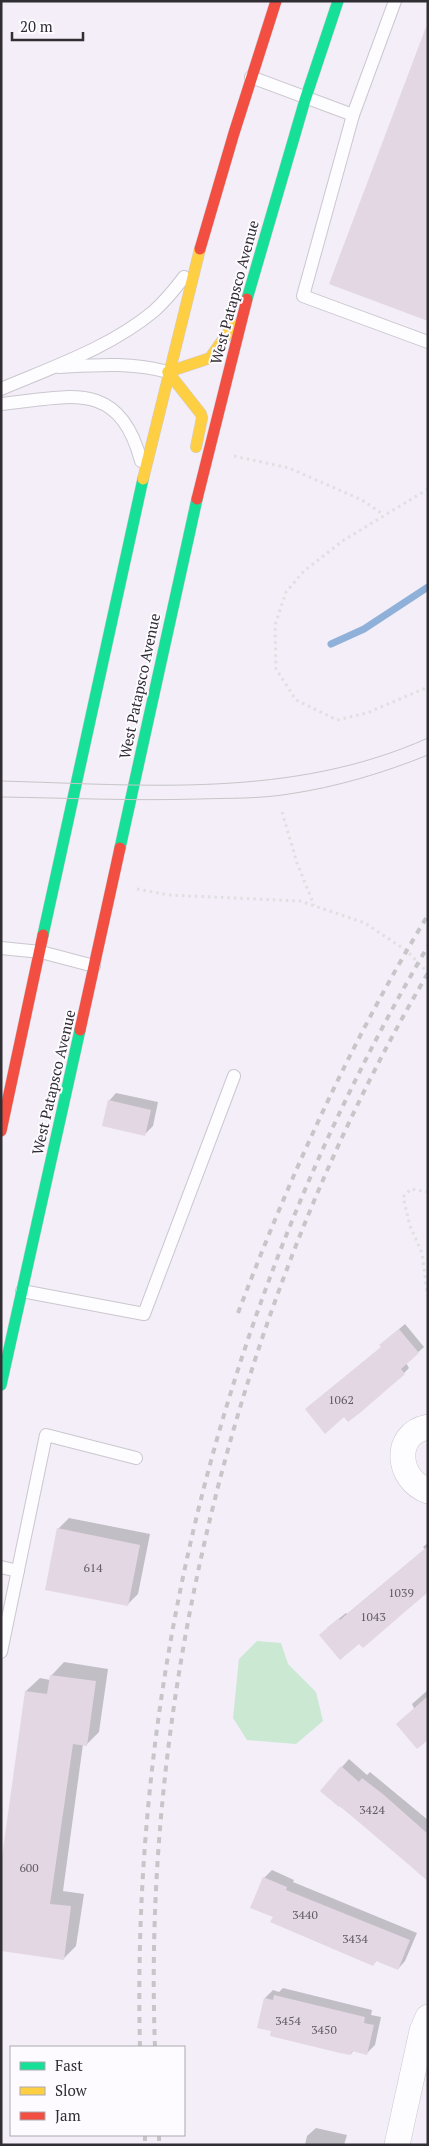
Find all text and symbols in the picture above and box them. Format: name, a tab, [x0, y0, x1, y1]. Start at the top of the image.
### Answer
scale bar	[12, 10, 84, 42]
text: 20 m	[20, 16, 53, 36]
street label: West Patapsco Avenue	[205, 218, 263, 366]
street label: West Patapsco Avenue	[114, 611, 164, 761]
street label: West Patapsco Avenue	[27, 1007, 79, 1157]
house number: 1062	[328, 1392, 354, 1407]
house number: 614	[83, 1560, 103, 1575]
house number: 1039	[388, 1585, 414, 1600]
house number: 1043	[360, 1609, 386, 1624]
house number: 3424	[359, 1802, 385, 1817]
house number: 600	[19, 1860, 39, 1875]
house number: 3440	[292, 1907, 318, 1922]
house number: 3434	[342, 1931, 368, 1946]
house number: 3454	[275, 2013, 301, 2028]
house number: 3450	[311, 2022, 337, 2037]
legend	[10, 2046, 185, 2136]
text: Fast	[55, 2055, 83, 2075]
text: Slow	[55, 2080, 88, 2100]
text: Jam	[55, 2105, 81, 2125]

